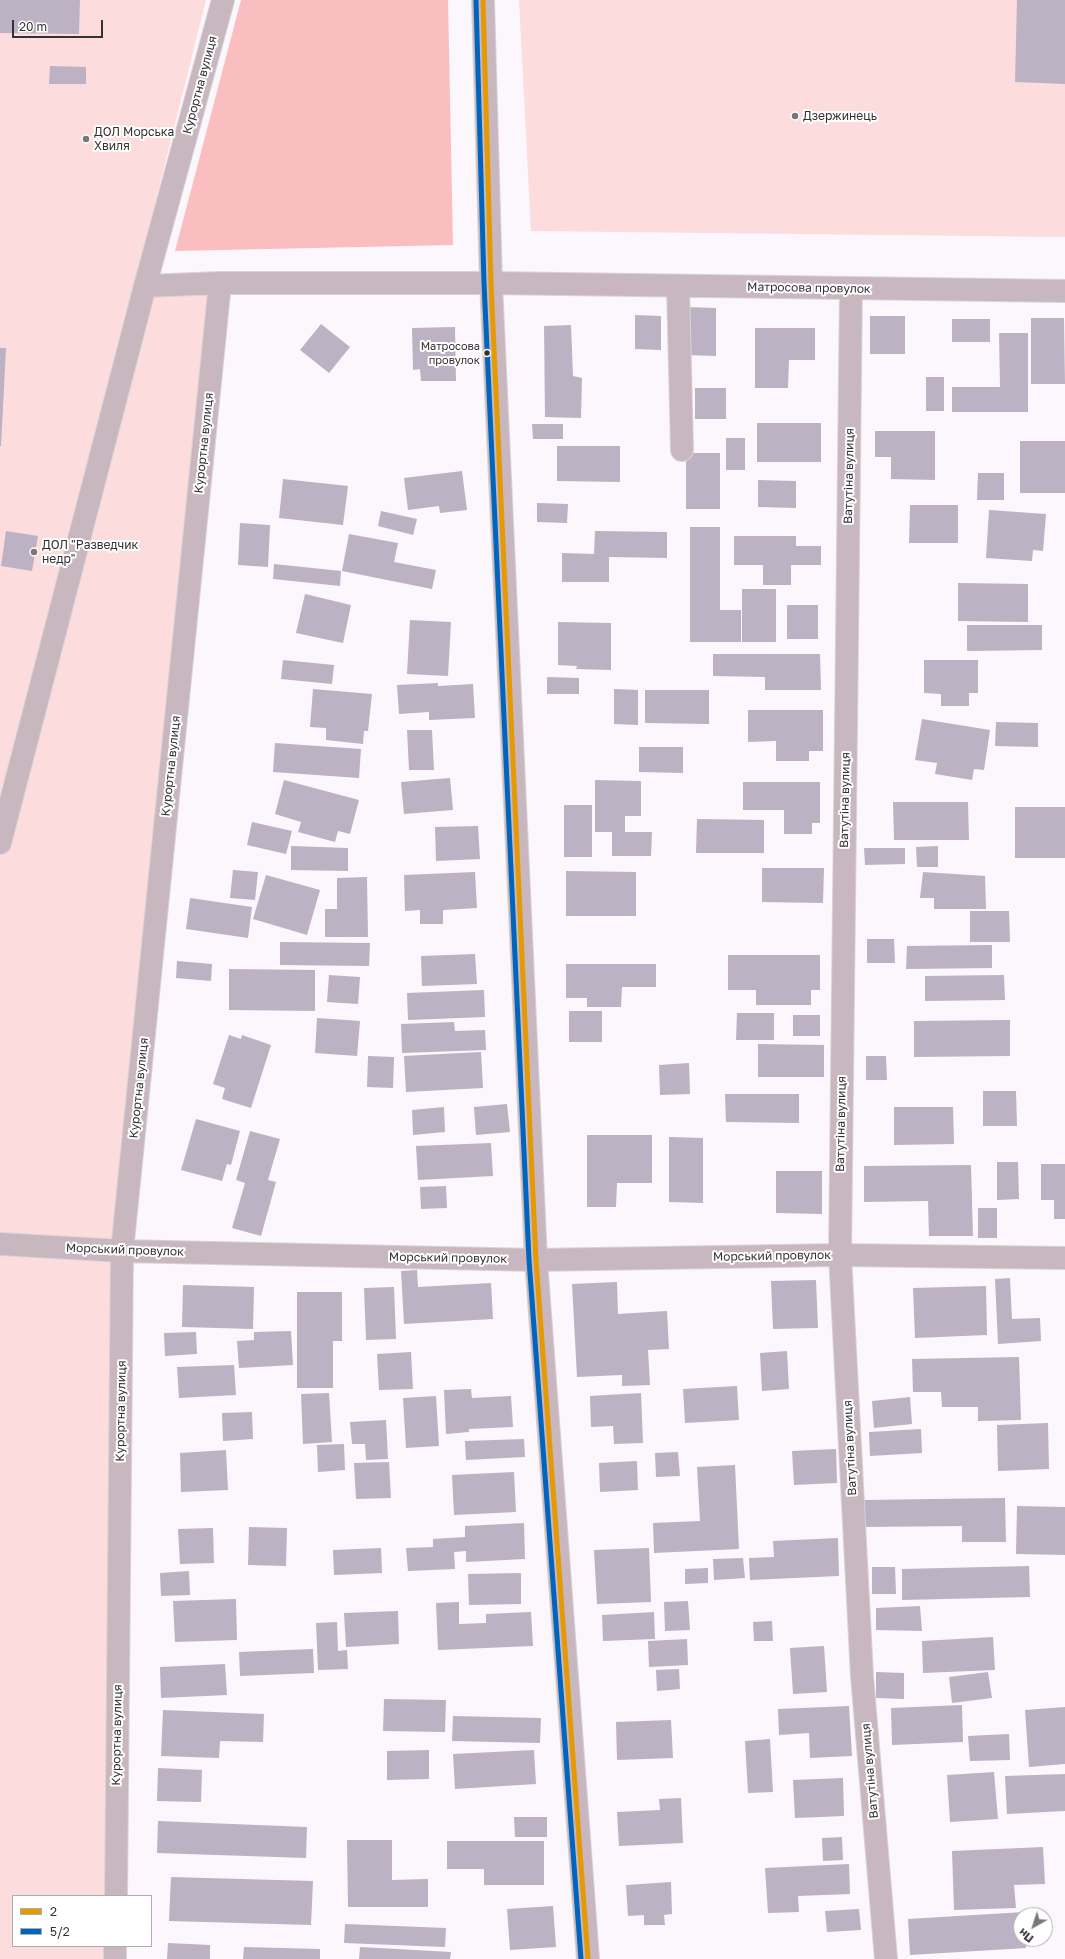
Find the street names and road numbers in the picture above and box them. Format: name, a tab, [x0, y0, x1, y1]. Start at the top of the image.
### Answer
street label: Курортна вулиця	[180, 34, 220, 136]
street label: Матросова провулок	[747, 280, 871, 296]
street label: Курортна вулиця	[192, 392, 216, 494]
street label: Ватутіна вулиця	[841, 428, 857, 524]
street label: Курортна вулиця	[159, 715, 183, 817]
street label: Ватутіна вулиця	[837, 752, 853, 848]
street label: Курортна вулиця	[127, 1037, 151, 1139]
street label: Ватутіна вулиця	[833, 1076, 849, 1172]
street label: Морський провулок	[66, 1241, 184, 1259]
street label: Морський провулок	[713, 1248, 831, 1264]
street label: Морський провулок	[389, 1250, 507, 1266]
street label: Курортна вулиця	[113, 1360, 129, 1462]
street label: Ватутіна вулиця	[840, 1400, 860, 1496]
street label: Курортна вулиця	[109, 1684, 125, 1786]
street label: Ватутіна вулиця	[859, 1723, 881, 1819]

